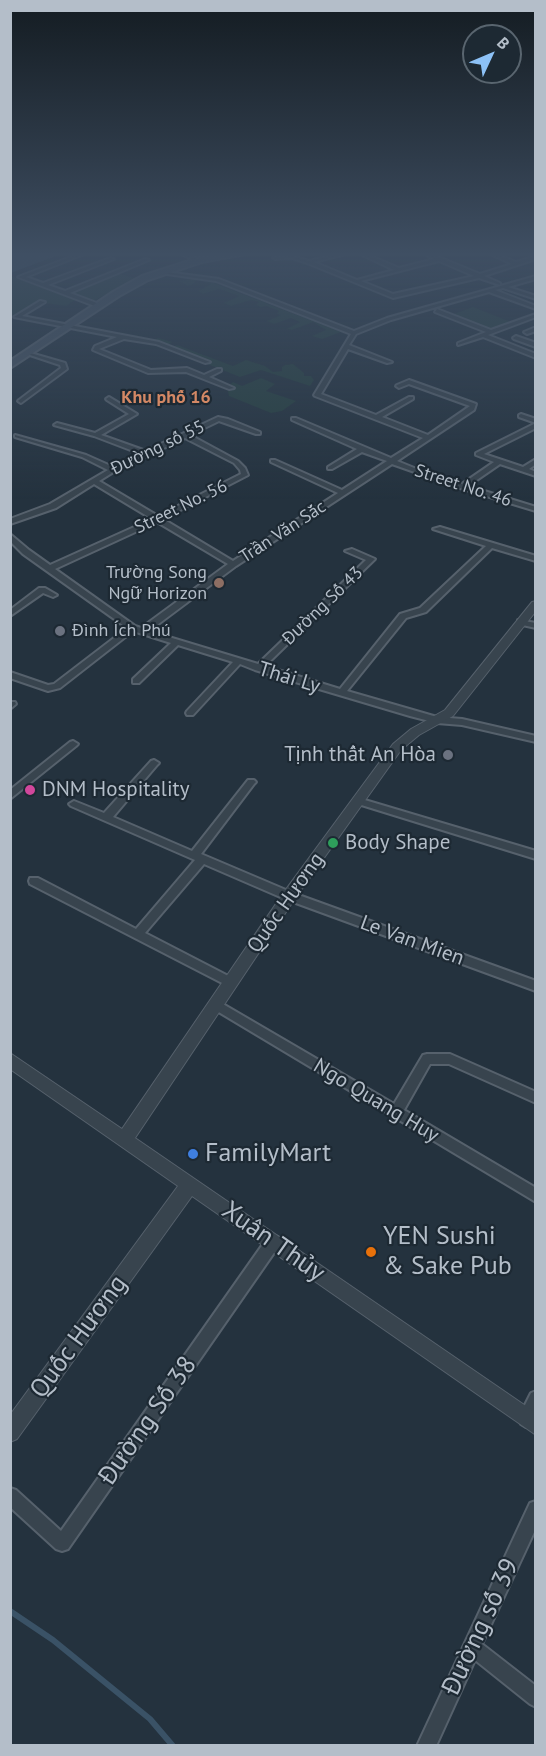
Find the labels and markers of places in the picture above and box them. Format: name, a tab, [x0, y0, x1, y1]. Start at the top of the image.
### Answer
place label: Trường Song Ngữ Horizon	[108, 562, 207, 604]
marker: Trường Song Ngữ Horizon	[212, 576, 226, 590]
place label: Đình Ích Phú	[72, 620, 171, 642]
marker: Đình Ích Phú	[53, 624, 67, 638]
place label: Tịnh thất An Hòa	[283, 742, 436, 768]
marker: Tịnh thất An Hòa	[441, 748, 455, 762]
place label: DNM Hospitality	[42, 777, 189, 803]
marker: DNM Hospitality	[23, 783, 37, 797]
place label: Body Shape	[345, 830, 450, 856]
marker: Body Shape	[326, 836, 340, 850]
place label: FamilyMart	[205, 1138, 331, 1170]
marker: FamilyMart	[186, 1147, 200, 1161]
place label: YEN Sushi & Sake Pub	[383, 1221, 512, 1282]
marker: YEN Sushi & Sake Pub	[364, 1245, 378, 1259]

